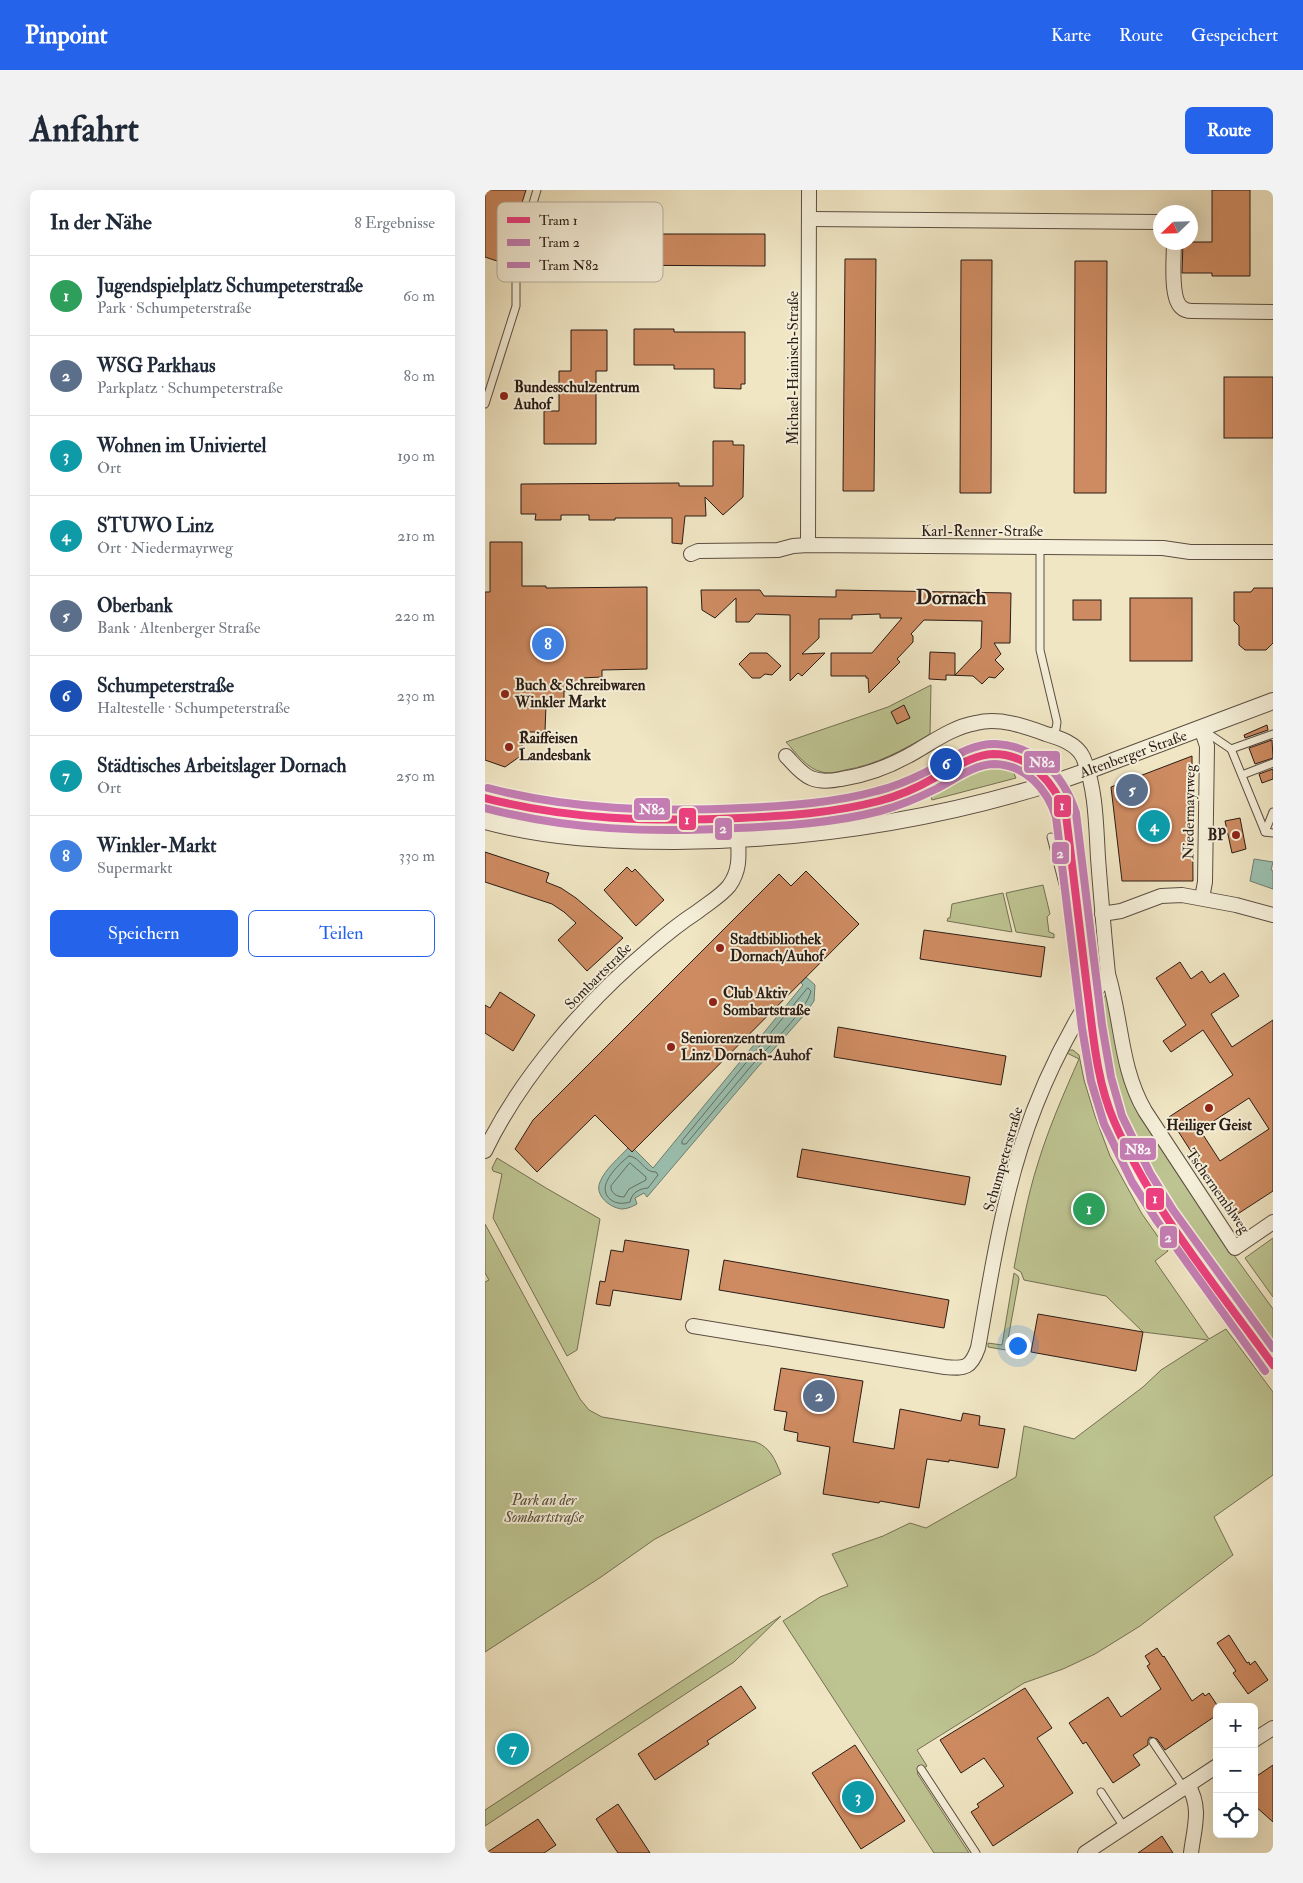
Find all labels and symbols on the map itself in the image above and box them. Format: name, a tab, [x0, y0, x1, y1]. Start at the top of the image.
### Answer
legend	[497, 202, 663, 282]
north arrow	[1153, 205, 1198, 250]
text: Tram 1	[539, 212, 578, 229]
text: Tram 2	[539, 234, 580, 251]
text: Tram N82	[539, 257, 599, 274]
street label: Michael-Hainisch-Straße	[784, 291, 803, 445]
place label: Bundesschulzentrum Auhof	[513, 378, 640, 414]
marker: Bundesschulzentrum Auhof	[498, 390, 510, 402]
street label: Karl-Renner-Straße	[921, 522, 1043, 541]
district label: Dornach	[916, 585, 987, 610]
pin: 8	[532, 625, 564, 663]
place label: Buch & Schreibwaren Winkler Markt	[514, 676, 646, 712]
marker: Buch & Schreibwaren Winkler Markt	[499, 688, 511, 700]
street label: Altenberger Straße	[1076, 726, 1189, 783]
place label: Raiffeisen Landesbank	[519, 729, 592, 765]
marker: Raiffeisen Landesbank	[503, 741, 515, 753]
pin: 6	[930, 745, 962, 783]
line badge: N82	[1023, 750, 1061, 774]
text: N82	[1028, 754, 1055, 771]
street label: Niedermayrweg	[1179, 764, 1200, 860]
pin: 5	[1116, 771, 1148, 809]
line badge: 1	[1053, 794, 1072, 818]
line badge: N82	[633, 797, 671, 821]
text: 1	[1060, 797, 1065, 814]
text: N82	[638, 801, 665, 818]
line badge: 1	[678, 807, 697, 831]
pin: 4	[1138, 807, 1170, 845]
text: 1	[685, 811, 690, 828]
line badge: 2	[714, 817, 733, 841]
text: 2	[719, 820, 727, 837]
place label: BP	[1207, 826, 1226, 845]
marker: BP	[1230, 829, 1242, 841]
line badge: 2	[1051, 841, 1070, 865]
text: 2	[1056, 845, 1064, 862]
place label: Stadtbibliothek Dornach/Auhof	[730, 930, 827, 966]
street label: Sombartstraße	[561, 939, 636, 1014]
marker: Stadtbibliothek Dornach/Auhof	[714, 942, 726, 954]
place label: Club Aktiv Sombartstraße	[723, 984, 811, 1020]
marker: Club Aktiv Sombartstraße	[707, 996, 719, 1008]
place label: Seniorenzentrum Linz Dornach-Auhof	[681, 1029, 814, 1065]
marker: Seniorenzentrum Linz Dornach-Auhof	[665, 1041, 677, 1053]
marker: Heiliger Geist	[1203, 1102, 1215, 1114]
street label: Schumpeterstraße	[979, 1105, 1028, 1214]
place label: Heiliger Geist	[1166, 1116, 1252, 1136]
line badge: N82	[1119, 1137, 1157, 1161]
text: N82	[1124, 1141, 1151, 1158]
street label: Tschernemblweg	[1181, 1145, 1254, 1238]
line badge: 1	[1145, 1187, 1165, 1211]
pin: 1	[1073, 1190, 1105, 1228]
text: 1	[1153, 1190, 1158, 1207]
line badge: 2	[1159, 1225, 1178, 1249]
text: 2	[1164, 1229, 1172, 1246]
your location	[1005, 1333, 1031, 1359]
pin: 2	[803, 1377, 835, 1415]
park label: Park an der Sombartstraße	[503, 1491, 585, 1527]
pin: 7	[497, 1730, 529, 1768]
pin: 3	[842, 1778, 874, 1816]

